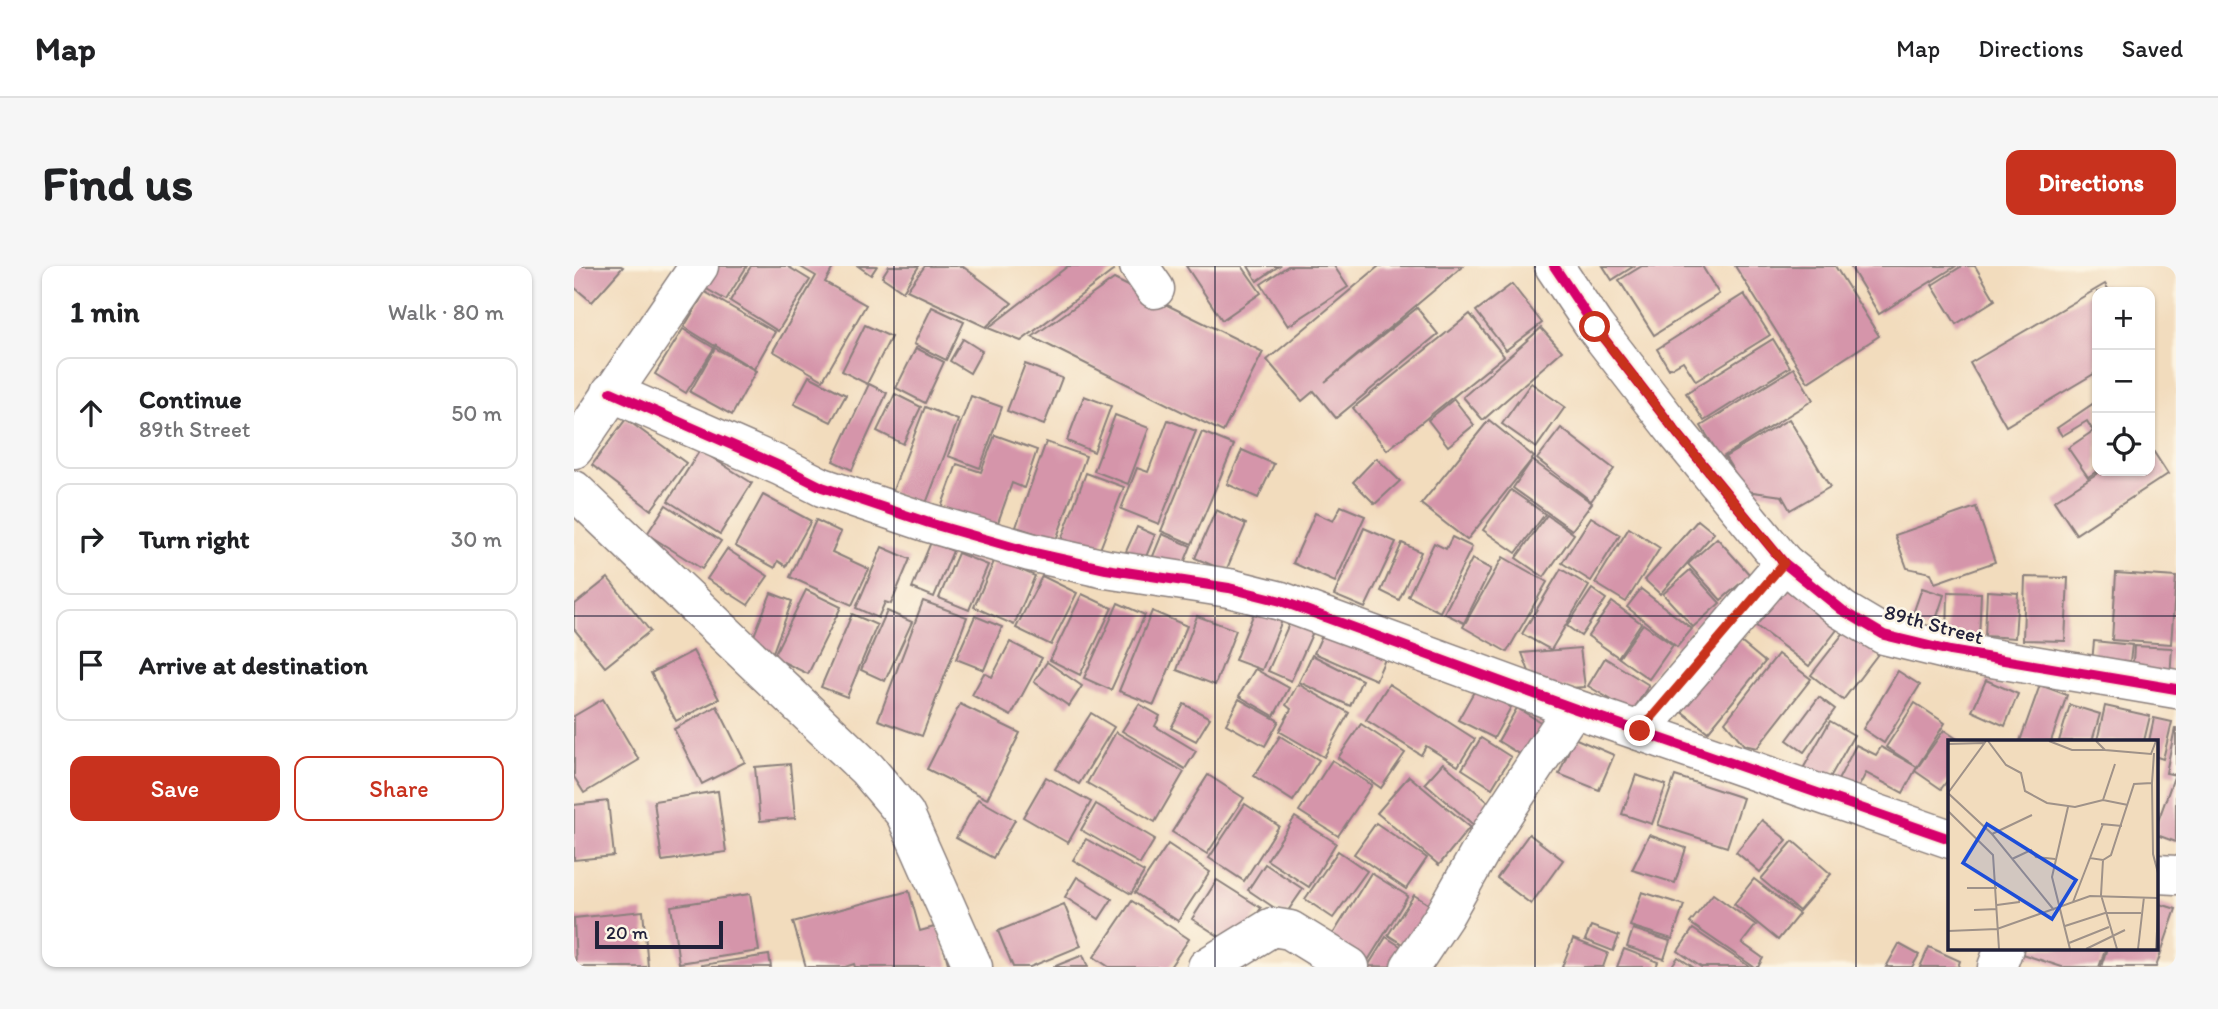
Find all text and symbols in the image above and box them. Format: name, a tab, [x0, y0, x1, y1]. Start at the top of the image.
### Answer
text: Map	[35, 29, 96, 68]
text: Map	[1896, 34, 1940, 63]
text: Directions	[1978, 34, 2084, 63]
text: Saved	[2122, 34, 2183, 63]
button: Directions	[2006, 150, 2176, 215]
text: Find us	[42, 153, 193, 212]
map controls	[2092, 287, 2155, 476]
button: +	[2092, 287, 2155, 350]
text: 1 min	[70, 293, 140, 330]
text: Walk · 80 m	[388, 298, 504, 326]
route start	[1579, 311, 1610, 342]
button: −	[2092, 350, 2155, 413]
text: Continue	[139, 383, 242, 415]
icon: ahead	[72, 394, 110, 432]
text: 50 m	[451, 399, 502, 427]
button: locate	[2092, 413, 2155, 476]
text: 89th Street	[139, 415, 250, 443]
icon: right	[72, 520, 110, 558]
text: Turn right	[139, 523, 250, 555]
text: 30 m	[451, 525, 502, 553]
street label: 89th Street	[1882, 599, 1986, 649]
icon: arrive	[72, 646, 110, 684]
text: Arrive at destination	[139, 649, 368, 681]
route end	[1624, 715, 1655, 746]
inset map	[1948, 740, 2158, 950]
button: Save	[70, 756, 280, 821]
button: Share	[294, 756, 504, 821]
scale bar	[595, 918, 723, 950]
text: 20 m	[606, 921, 648, 944]

